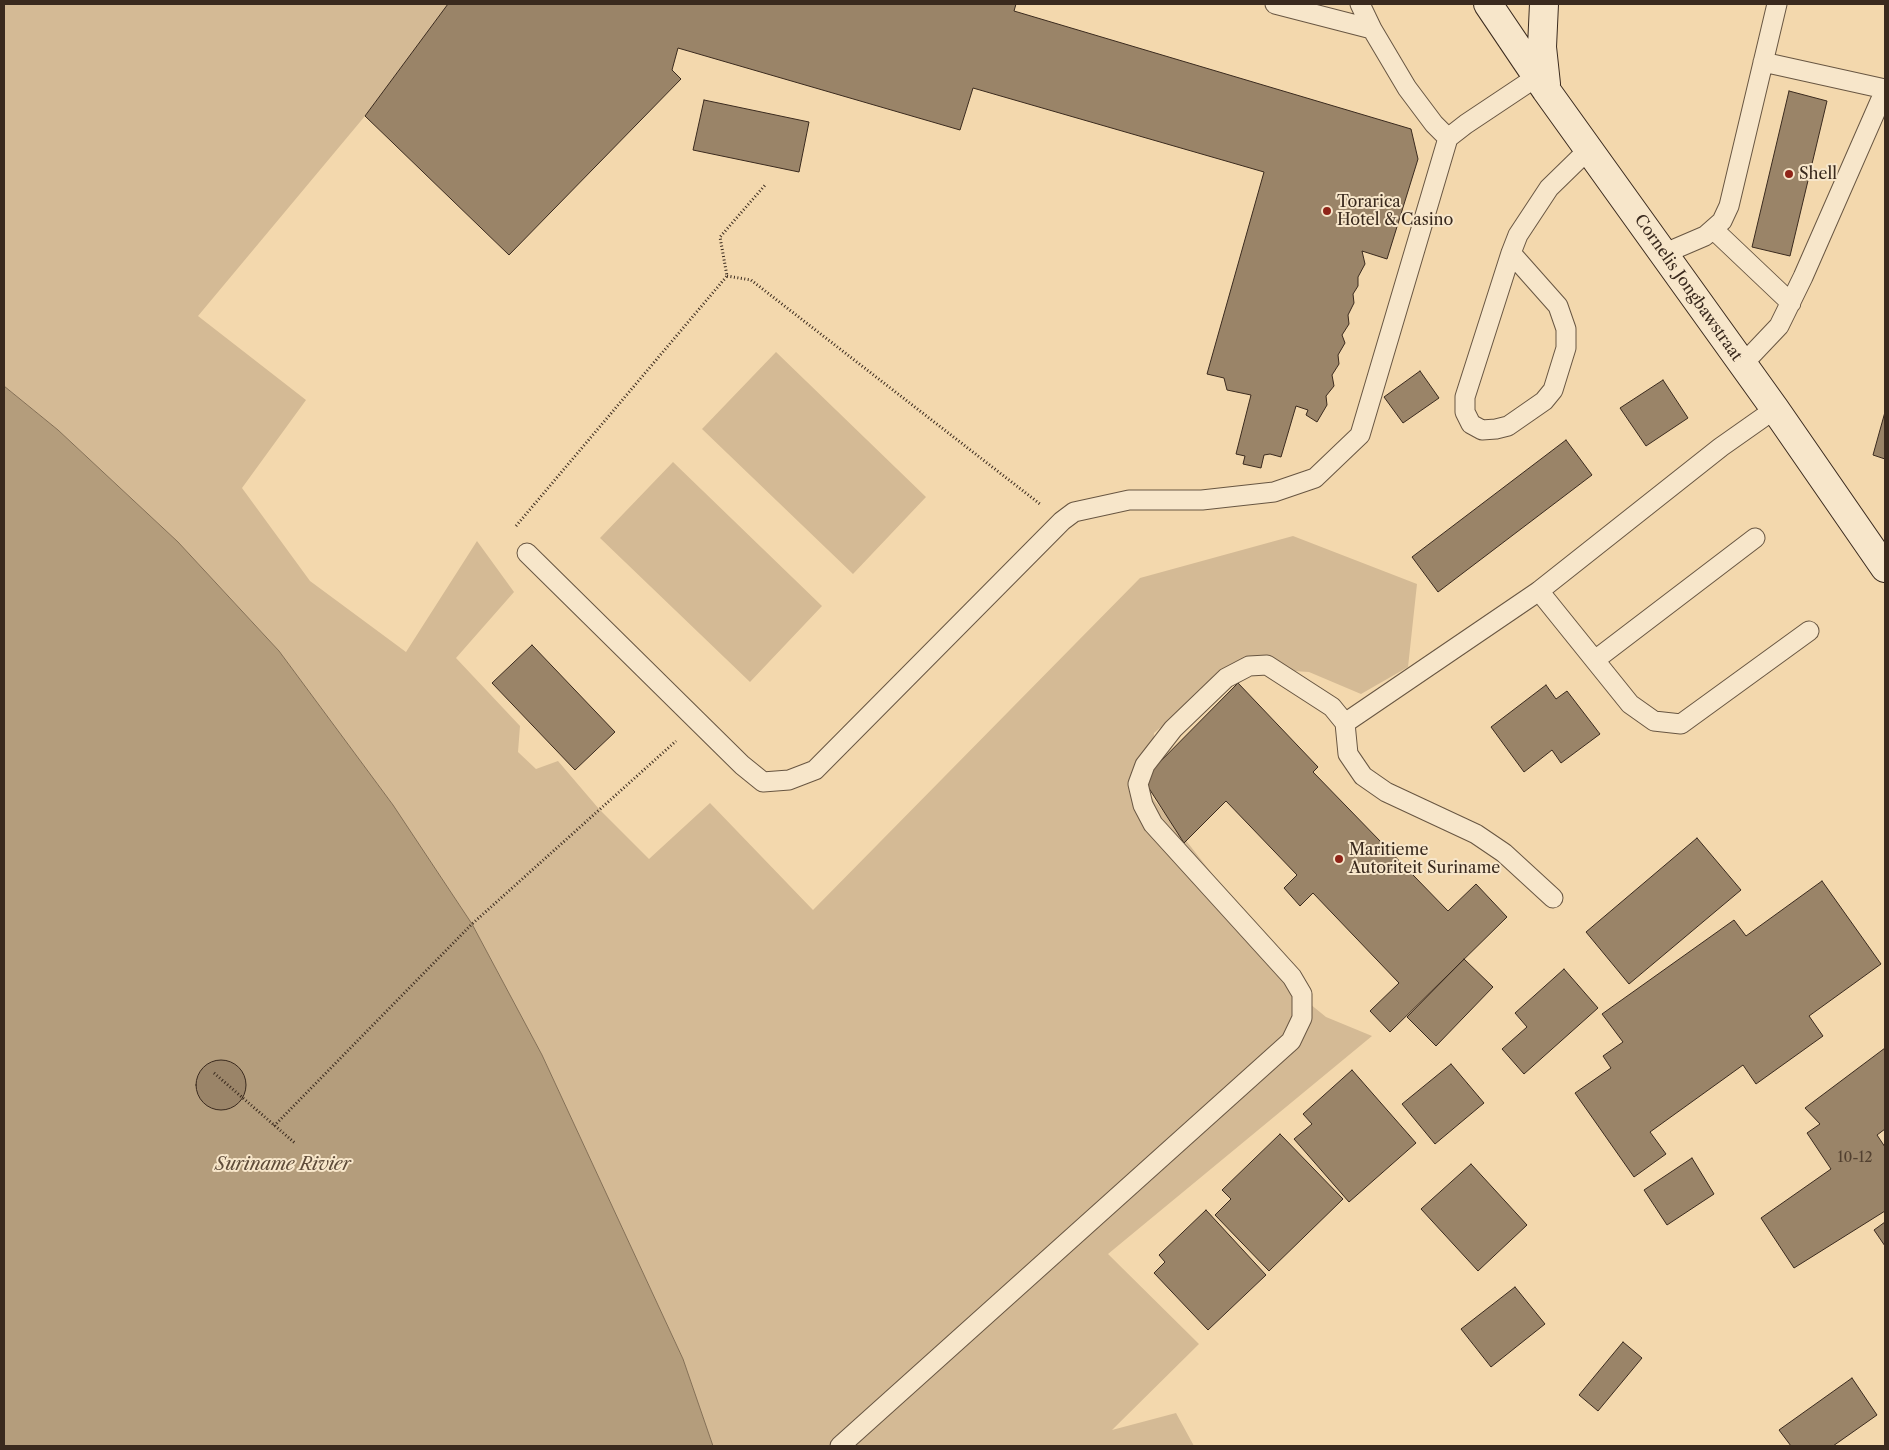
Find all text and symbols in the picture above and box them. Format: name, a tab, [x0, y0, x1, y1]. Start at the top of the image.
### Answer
place label: Shell	[1799, 164, 1837, 184]
marker: Shell	[1783, 168, 1795, 180]
place label: Torarica Hotel & Casino	[1337, 192, 1453, 230]
marker: Torarica Hotel & Casino	[1321, 205, 1333, 217]
street label: Cornelis Jongbawstraat	[1630, 211, 1746, 365]
place label: Maritieme Autoriteit Suriname	[1349, 840, 1500, 878]
marker: Maritieme Autoriteit Suriname	[1333, 853, 1345, 865]
house number: 10-12	[1838, 1150, 1872, 1166]
water label: Suriname Rivier	[215, 1154, 351, 1176]

